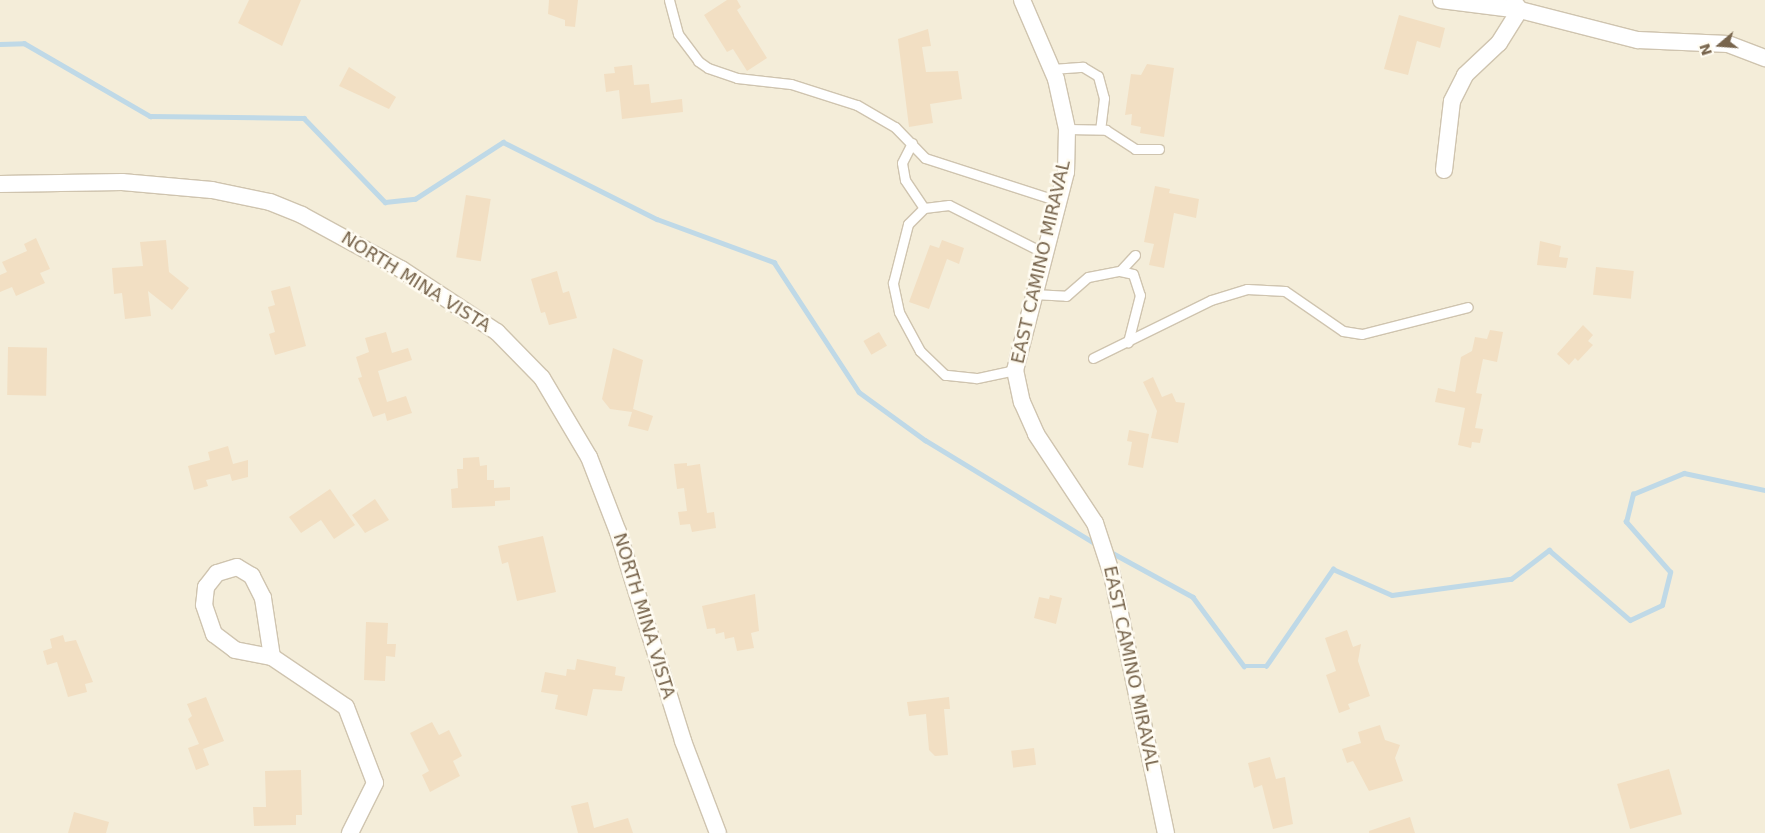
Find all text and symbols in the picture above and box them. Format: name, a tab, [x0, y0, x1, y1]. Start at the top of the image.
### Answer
north arrow	[1695, 20, 1745, 70]
text: N	[1696, 42, 1715, 58]
street label: EAST CAMINO MIRAVAL	[1007, 158, 1075, 366]
street label: NORTH MINA VISTA	[337, 227, 495, 337]
street label: NORTH MINA VISTA	[608, 530, 680, 702]
street label: EAST CAMINO MIRAVAL	[1099, 564, 1163, 772]

